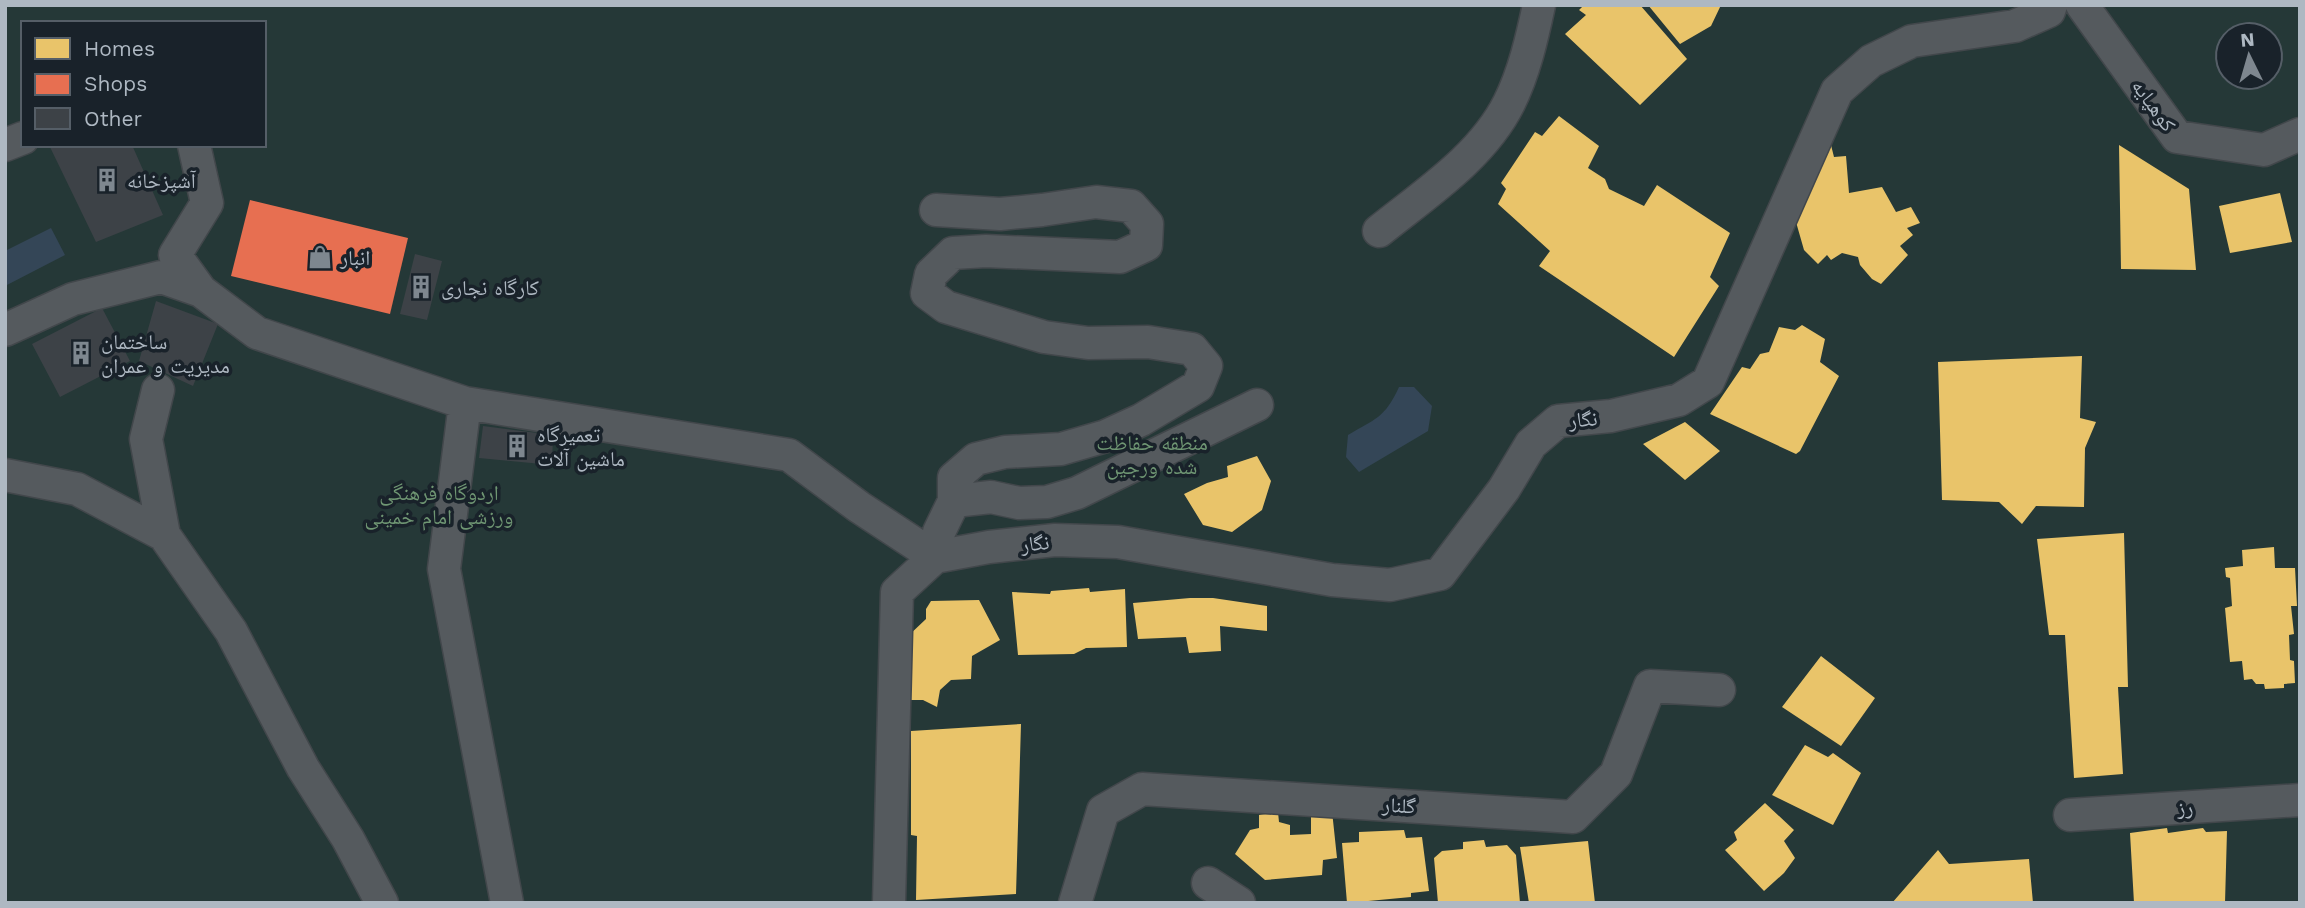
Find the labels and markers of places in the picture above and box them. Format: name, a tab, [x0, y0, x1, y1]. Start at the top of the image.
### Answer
building icon: آشپزخانه	[93, 166, 121, 194]
place label: آشپزخانه	[127, 168, 196, 193]
shop icon: انبار	[306, 243, 334, 271]
place label: انبار	[339, 245, 370, 270]
building icon: کارگاه نجاری	[407, 273, 435, 301]
place label: کارگاه نجاری	[441, 275, 539, 300]
place label: ساختمان مدیریت و عمران	[101, 329, 230, 378]
building icon: ساختمان مدیریت و عمران	[67, 339, 95, 367]
place label: تعمیرگاه ماشین آلات	[537, 422, 625, 472]
building icon: تعمیرگاه ماشین آلات	[503, 432, 531, 460]

